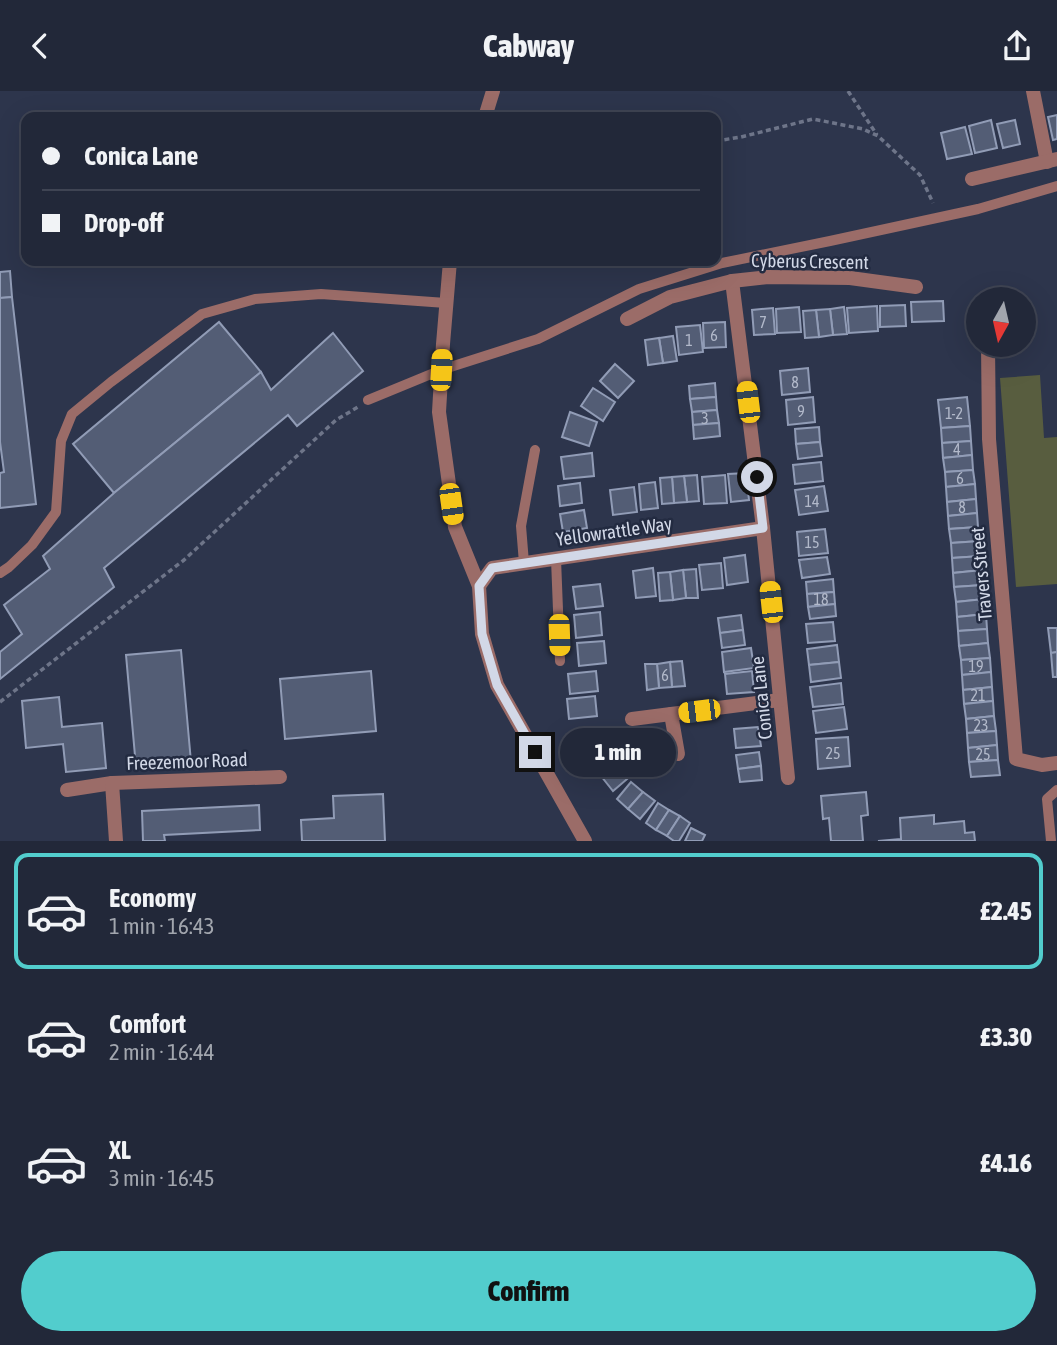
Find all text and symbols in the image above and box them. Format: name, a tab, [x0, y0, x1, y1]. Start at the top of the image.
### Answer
icon: back	[21, 27, 59, 65]
text: Cabway	[483, 27, 574, 64]
icon: share	[998, 27, 1036, 65]
text: Conica Lane	[84, 141, 198, 171]
text: Drop-off	[84, 208, 164, 238]
street label: Cyberus Crescent	[751, 249, 869, 273]
north arrow	[966, 287, 1036, 357]
map controls	[966, 287, 1036, 357]
house number: 7	[759, 313, 767, 331]
house number: 6	[710, 326, 718, 344]
house number: 1	[685, 331, 693, 349]
car	[430, 348, 453, 392]
house number: 8	[791, 373, 799, 391]
car	[736, 380, 761, 424]
house number: 9	[797, 402, 805, 420]
house number: 1-2	[945, 404, 963, 422]
house number: 3	[701, 409, 709, 427]
house number: 4	[953, 440, 961, 458]
route start	[741, 461, 773, 493]
house number: 6	[956, 469, 964, 487]
car	[438, 482, 465, 526]
house number: 14	[804, 492, 820, 510]
house number: 8	[958, 498, 966, 516]
street label: Yellowrattle Way	[555, 512, 674, 550]
street label: Travers Street	[966, 526, 996, 622]
house number: 15	[804, 533, 820, 551]
car	[759, 580, 784, 624]
house number: 18	[813, 590, 829, 608]
car	[548, 614, 571, 656]
street label: Conica Lane	[746, 655, 776, 741]
house number: 19	[968, 657, 984, 675]
house number: 6	[661, 666, 669, 684]
house number: 21	[970, 686, 986, 704]
car	[677, 698, 722, 724]
house number: 23	[973, 716, 989, 734]
callout: 1 min	[560, 727, 675, 777]
route end	[519, 736, 551, 768]
text: 1 min	[595, 739, 641, 765]
house number: 25	[825, 744, 841, 762]
house number: 25	[975, 745, 991, 763]
street label: Freezemoor Road	[126, 748, 248, 774]
icon: car	[25, 880, 88, 943]
text: Economy	[109, 883, 196, 913]
text: £2.45	[980, 896, 1032, 926]
text: 1 min · 16:43	[109, 913, 215, 939]
icon: car	[25, 1006, 88, 1069]
text: Comfort	[109, 1009, 186, 1039]
text: £3.30	[980, 1022, 1032, 1052]
text: 2 min · 16:44	[109, 1039, 215, 1065]
icon: car	[25, 1132, 88, 1195]
text: XL	[109, 1135, 131, 1165]
text: £4.16	[980, 1148, 1032, 1178]
text: 3 min · 16:45	[109, 1165, 215, 1191]
button: Confirm	[21, 1251, 1036, 1331]

